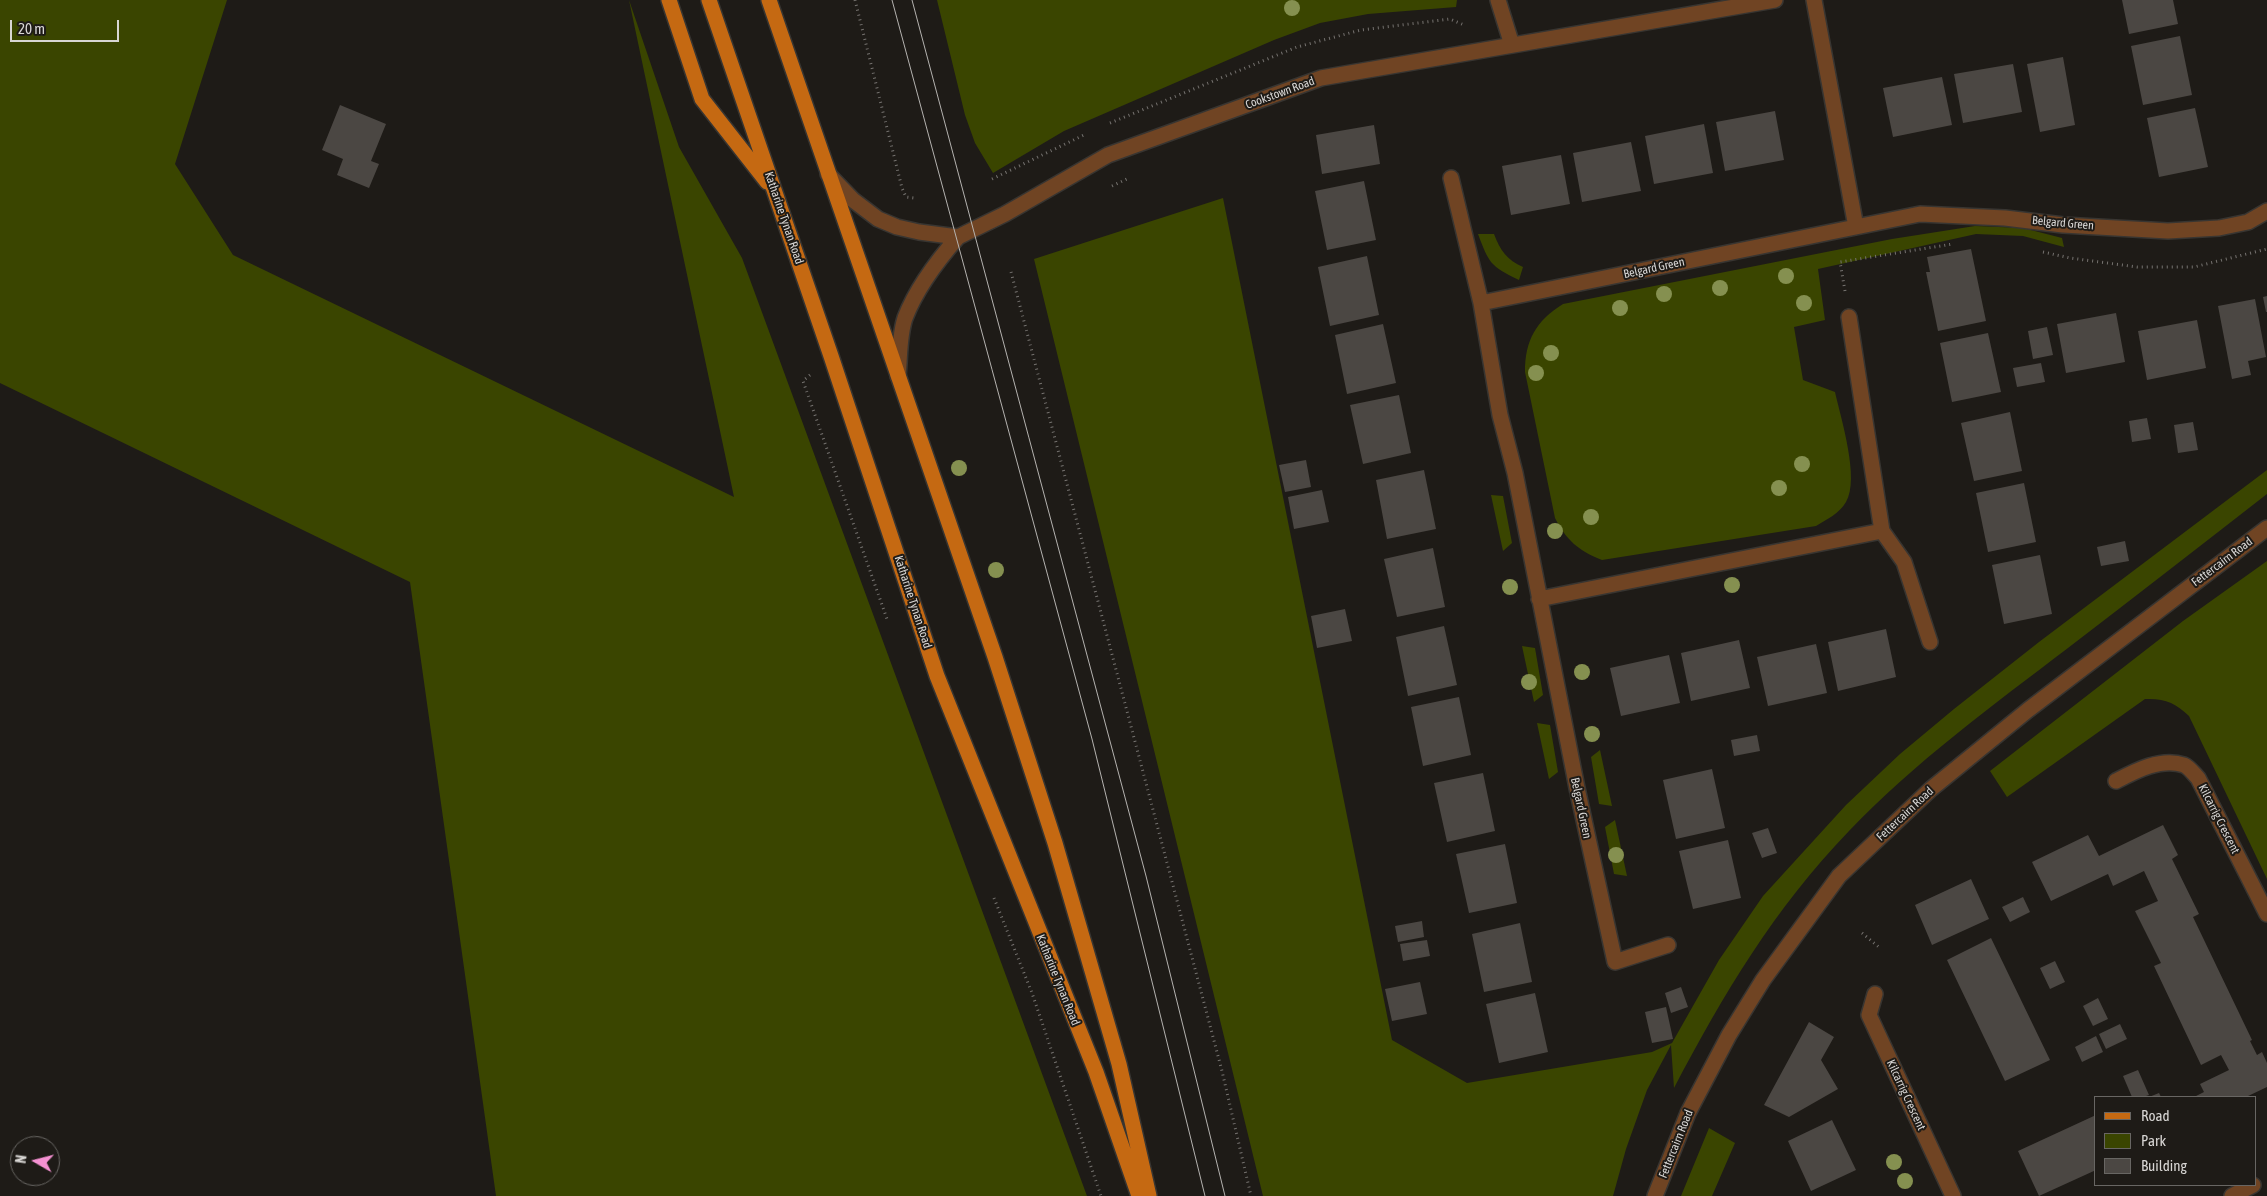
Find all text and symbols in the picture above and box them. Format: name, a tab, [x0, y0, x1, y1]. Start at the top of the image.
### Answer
scale bar	[12, 10, 121, 42]
text: 20 m	[18, 20, 45, 37]
street label: Cookstown Road	[1243, 74, 1317, 112]
street label: Katharine Tynan Road	[761, 170, 807, 266]
street label: Belgard Green	[2031, 213, 2095, 233]
street label: Belgard Green	[1622, 255, 1686, 281]
street label: Fettercairn Road	[2189, 534, 2255, 590]
street label: Katharine Tynan Road	[891, 554, 935, 650]
street label: Belgard Green	[1568, 776, 1594, 840]
street label: Kilcarrig Crescent	[2195, 782, 2243, 856]
street label: Fettercairn Road	[1874, 784, 1936, 844]
street label: Katharine Tynan Road	[1033, 932, 1083, 1028]
street label: Kilcarrig Crescent	[1883, 1057, 1929, 1133]
legend	[2094, 1096, 2257, 1186]
text: Road	[2141, 1107, 2170, 1124]
street label: Fettercairn Road	[1656, 1108, 1696, 1180]
text: Park	[2141, 1132, 2166, 1149]
north arrow	[10, 1136, 60, 1186]
text: N	[13, 1154, 30, 1164]
text: Building	[2141, 1157, 2187, 1174]

